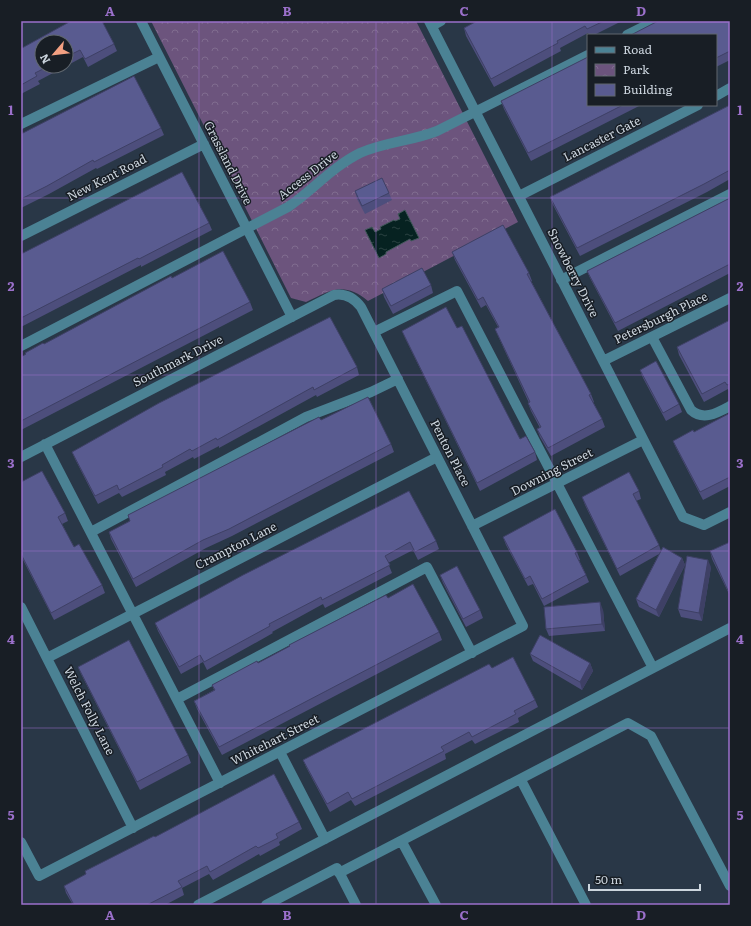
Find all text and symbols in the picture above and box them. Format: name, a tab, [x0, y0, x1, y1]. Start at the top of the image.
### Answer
text: A	[105, 1, 115, 20]
text: B	[283, 1, 292, 20]
text: C	[459, 1, 469, 20]
text: D	[636, 1, 646, 20]
north arrow	[34, 34, 74, 74]
legend	[587, 34, 717, 106]
text: Road	[623, 40, 653, 58]
text: N	[35, 51, 54, 67]
text: Park	[623, 60, 650, 78]
text: Building	[623, 80, 673, 98]
text: 1	[8, 100, 14, 119]
text: 1	[737, 100, 743, 119]
street label: Lancaster Gate	[560, 111, 643, 165]
street label: Grassland Drive	[200, 118, 258, 207]
street label: Access Drive	[274, 145, 341, 203]
street label: New Kent Road	[64, 149, 150, 205]
street label: Snowberry Drive	[544, 225, 604, 320]
text: 2	[8, 276, 15, 295]
text: 2	[737, 276, 744, 295]
street label: Petersburgh Place	[611, 287, 710, 348]
street label: Southmark Drive	[129, 330, 226, 391]
street label: Penton Place	[426, 416, 475, 489]
street label: Downing Street	[507, 443, 596, 499]
text: 3	[7, 453, 15, 472]
text: 3	[736, 453, 744, 472]
street label: Crampton Lane	[192, 517, 279, 573]
text: 4	[7, 629, 15, 648]
text: 4	[736, 629, 744, 648]
street label: Welch Folly Lane	[60, 663, 120, 758]
street label: Whitehart Street	[227, 709, 322, 769]
text: 5	[7, 805, 15, 824]
text: 5	[736, 805, 744, 824]
scale bar	[589, 866, 700, 892]
text: 50 m	[595, 870, 622, 888]
text: A	[105, 905, 115, 924]
text: B	[283, 905, 292, 924]
text: C	[459, 905, 469, 924]
text: D	[636, 905, 646, 924]

